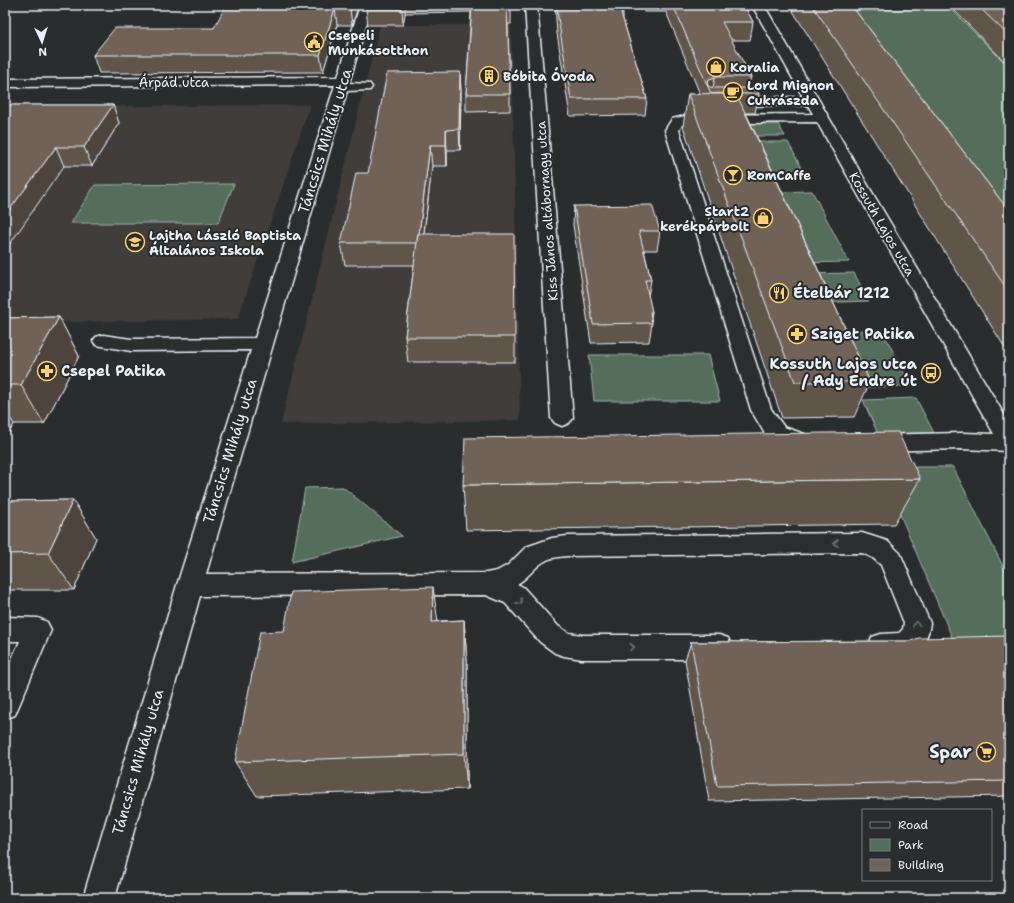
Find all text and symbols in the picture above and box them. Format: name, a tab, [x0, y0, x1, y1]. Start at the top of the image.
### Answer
north arrow	[22, 22, 62, 62]
place label: Csepeli Munkásotthon	[328, 27, 429, 59]
public building icon: Csepeli Munkásotthon	[303, 31, 325, 53]
text: N	[38, 44, 48, 59]
shop icon: Koralia	[705, 56, 727, 78]
place label: Koralia	[730, 59, 779, 76]
street label: Táncsics Mihály utca	[293, 65, 357, 216]
building icon: Bóbita Óvoda	[478, 65, 500, 87]
place label: Bóbita Óvoda	[503, 67, 595, 85]
street label: Árpád utca	[139, 73, 209, 91]
place label: Lord Mignon Cukrászda	[747, 77, 834, 109]
cafe icon: Lord Mignon Cukrászda	[722, 81, 744, 103]
street label: Kiss János altábornagy utca	[532, 121, 562, 301]
bar icon: RomCaffe	[722, 164, 744, 186]
place label: RomCaffe	[747, 167, 811, 184]
street label: Kossuth Lajos utca	[845, 169, 919, 279]
place label: Start2 kerékpárbolt	[660, 203, 749, 235]
shop icon: Start2 kerékpárbolt	[752, 207, 774, 229]
place label: Lajtha László Baptista Általános Iskola	[149, 227, 301, 259]
school or university icon: Lajtha László Baptista Általános Iskola	[124, 231, 146, 253]
restaurant icon: Ételbár 1212	[768, 282, 790, 304]
place label: Ételbár 1212	[793, 282, 890, 303]
pharmacy icon: Sziget Patika	[786, 323, 808, 345]
place label: Sziget Patika	[811, 324, 915, 344]
place label: Kossuth Lajos utca / Ady Endre út	[770, 354, 918, 391]
pharmacy icon: Csepel Patika	[36, 360, 58, 382]
place label: Csepel Patika	[61, 361, 166, 381]
bus stop icon: Kossuth Lajos utca / Ady Endre út	[920, 362, 942, 384]
street label: Táncsics Mihály utca	[198, 375, 262, 526]
one-way arrow	[833, 539, 839, 548]
one-way arrow	[515, 597, 522, 605]
one-way arrow	[912, 621, 921, 627]
one-way arrow	[629, 643, 635, 651]
street label: Táncsics Mihály utca	[108, 686, 169, 837]
place label: Spar	[929, 740, 972, 764]
supermarket icon: Spar	[975, 741, 997, 763]
legend	[862, 809, 992, 881]
text: Road	[898, 817, 929, 833]
text: Park	[898, 837, 924, 853]
text: Building	[898, 857, 944, 873]

